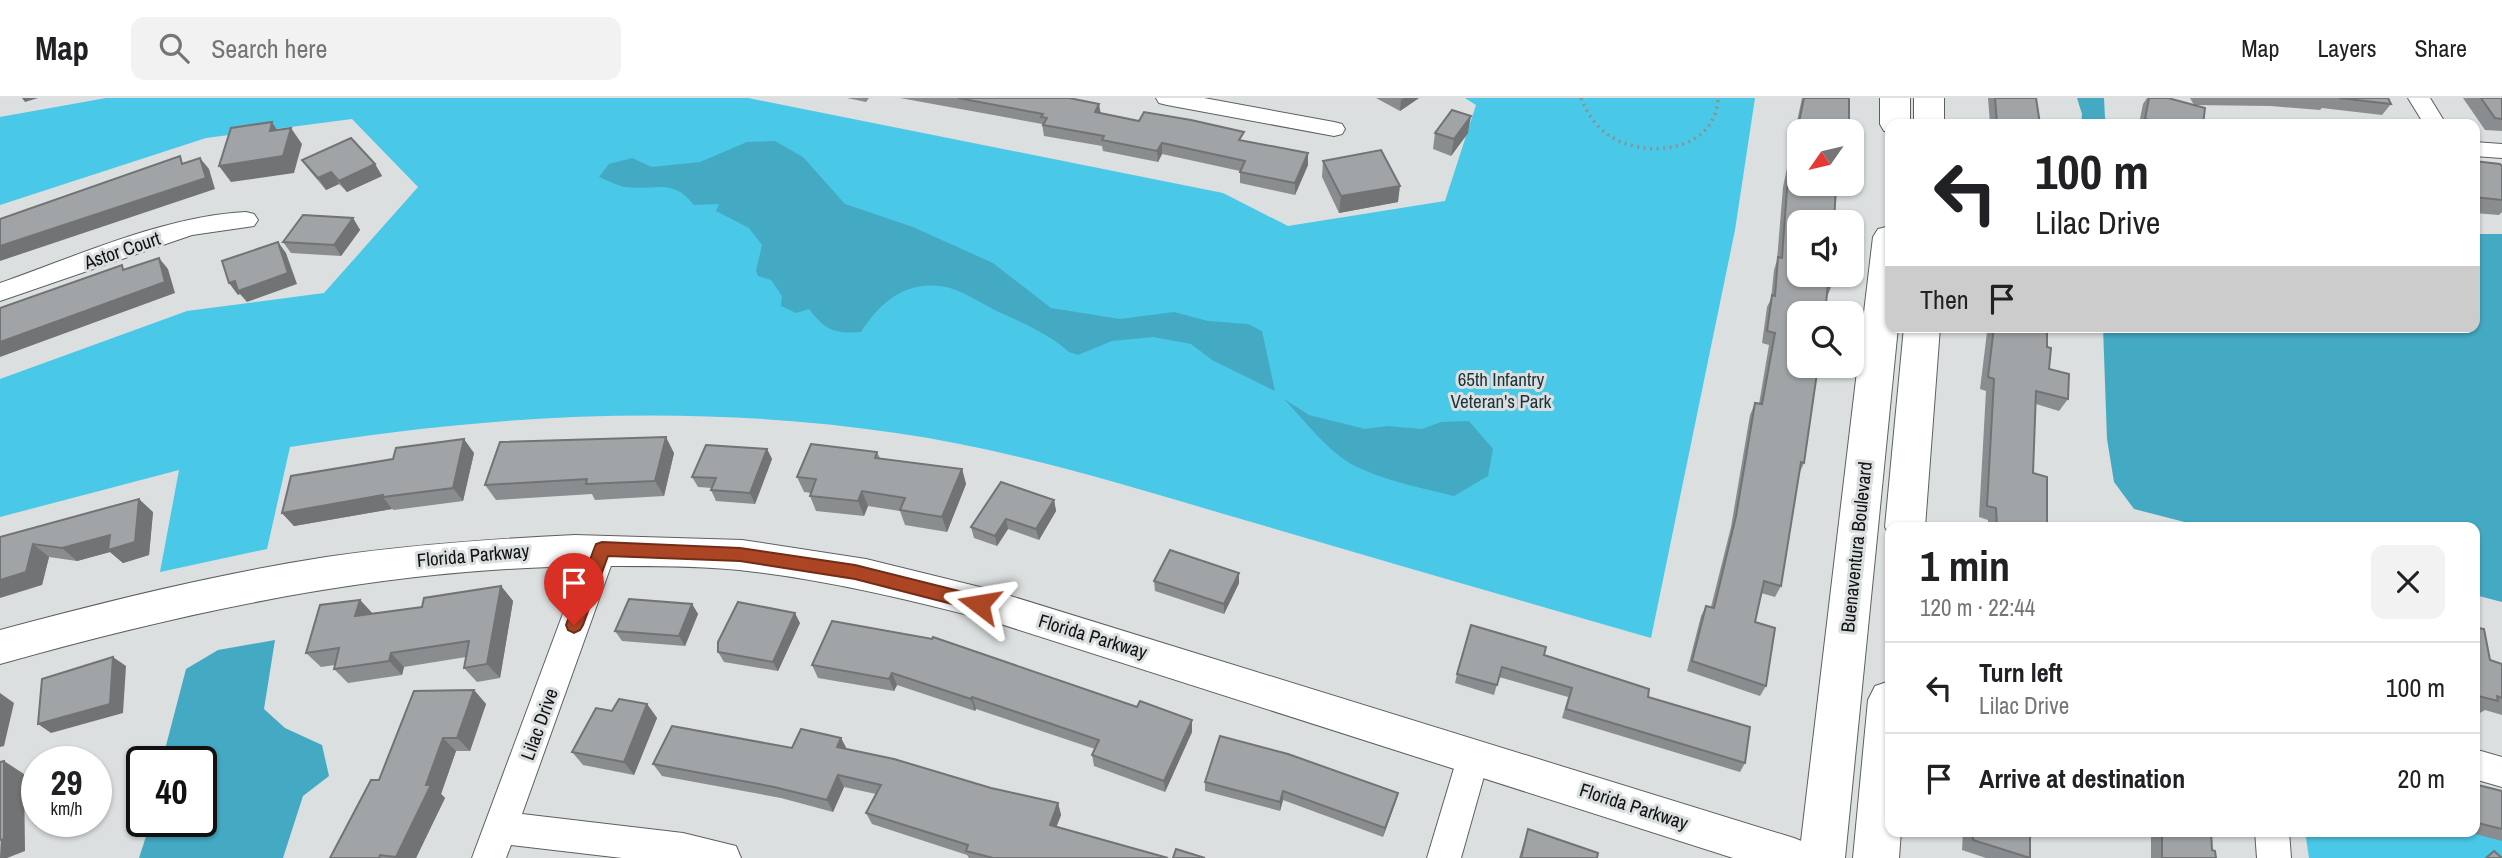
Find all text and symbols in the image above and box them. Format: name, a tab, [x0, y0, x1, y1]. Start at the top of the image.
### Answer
search box	[131, 17, 621, 80]
text: Map	[35, 26, 89, 70]
icon: search	[155, 29, 193, 67]
text: Search here	[211, 31, 327, 66]
text: Map	[2241, 32, 2279, 64]
text: Layers	[2317, 32, 2376, 64]
text: Share	[2414, 32, 2467, 64]
north arrow	[1787, 119, 1864, 196]
map controls	[1787, 119, 1864, 378]
text: 100 m	[2035, 138, 2149, 204]
icon: left	[1920, 147, 2011, 238]
text: Lilac Drive	[2035, 201, 2160, 244]
button: sound	[1787, 210, 1864, 287]
street label: Astor Court	[80, 225, 164, 275]
icon: arrive	[1983, 280, 2021, 318]
text: Then	[1920, 282, 1969, 317]
button: search	[1787, 301, 1864, 378]
park label: 65th Infantry Veteran's Park	[1451, 366, 1552, 414]
street label: Buenaventura Boulevard	[1834, 460, 1878, 634]
street label: Florida Parkway	[416, 537, 530, 573]
text: 1 min	[1920, 538, 2010, 594]
button: close	[2371, 545, 2445, 619]
pin	[544, 553, 604, 625]
icon: arrive	[555, 564, 593, 602]
position arrow	[942, 567, 1016, 641]
text: 120 m · 22:44	[1920, 592, 2035, 623]
street label: Florida Parkway	[1035, 607, 1151, 665]
text: Turn left	[1979, 655, 2063, 690]
icon: left	[1920, 669, 1958, 707]
text: 100 m	[2386, 670, 2445, 705]
street label: Lilac Drive	[514, 685, 564, 763]
text: Lilac Drive	[1979, 690, 2069, 721]
speed limit sign: 40	[126, 746, 217, 837]
text: 29	[51, 759, 82, 806]
icon: arrive	[1920, 760, 1958, 798]
text: Arrive at destination	[1979, 761, 2185, 796]
text: 20 m	[2398, 761, 2445, 796]
street label: Florida Parkway	[1576, 776, 1692, 836]
text: km/h	[51, 796, 83, 821]

